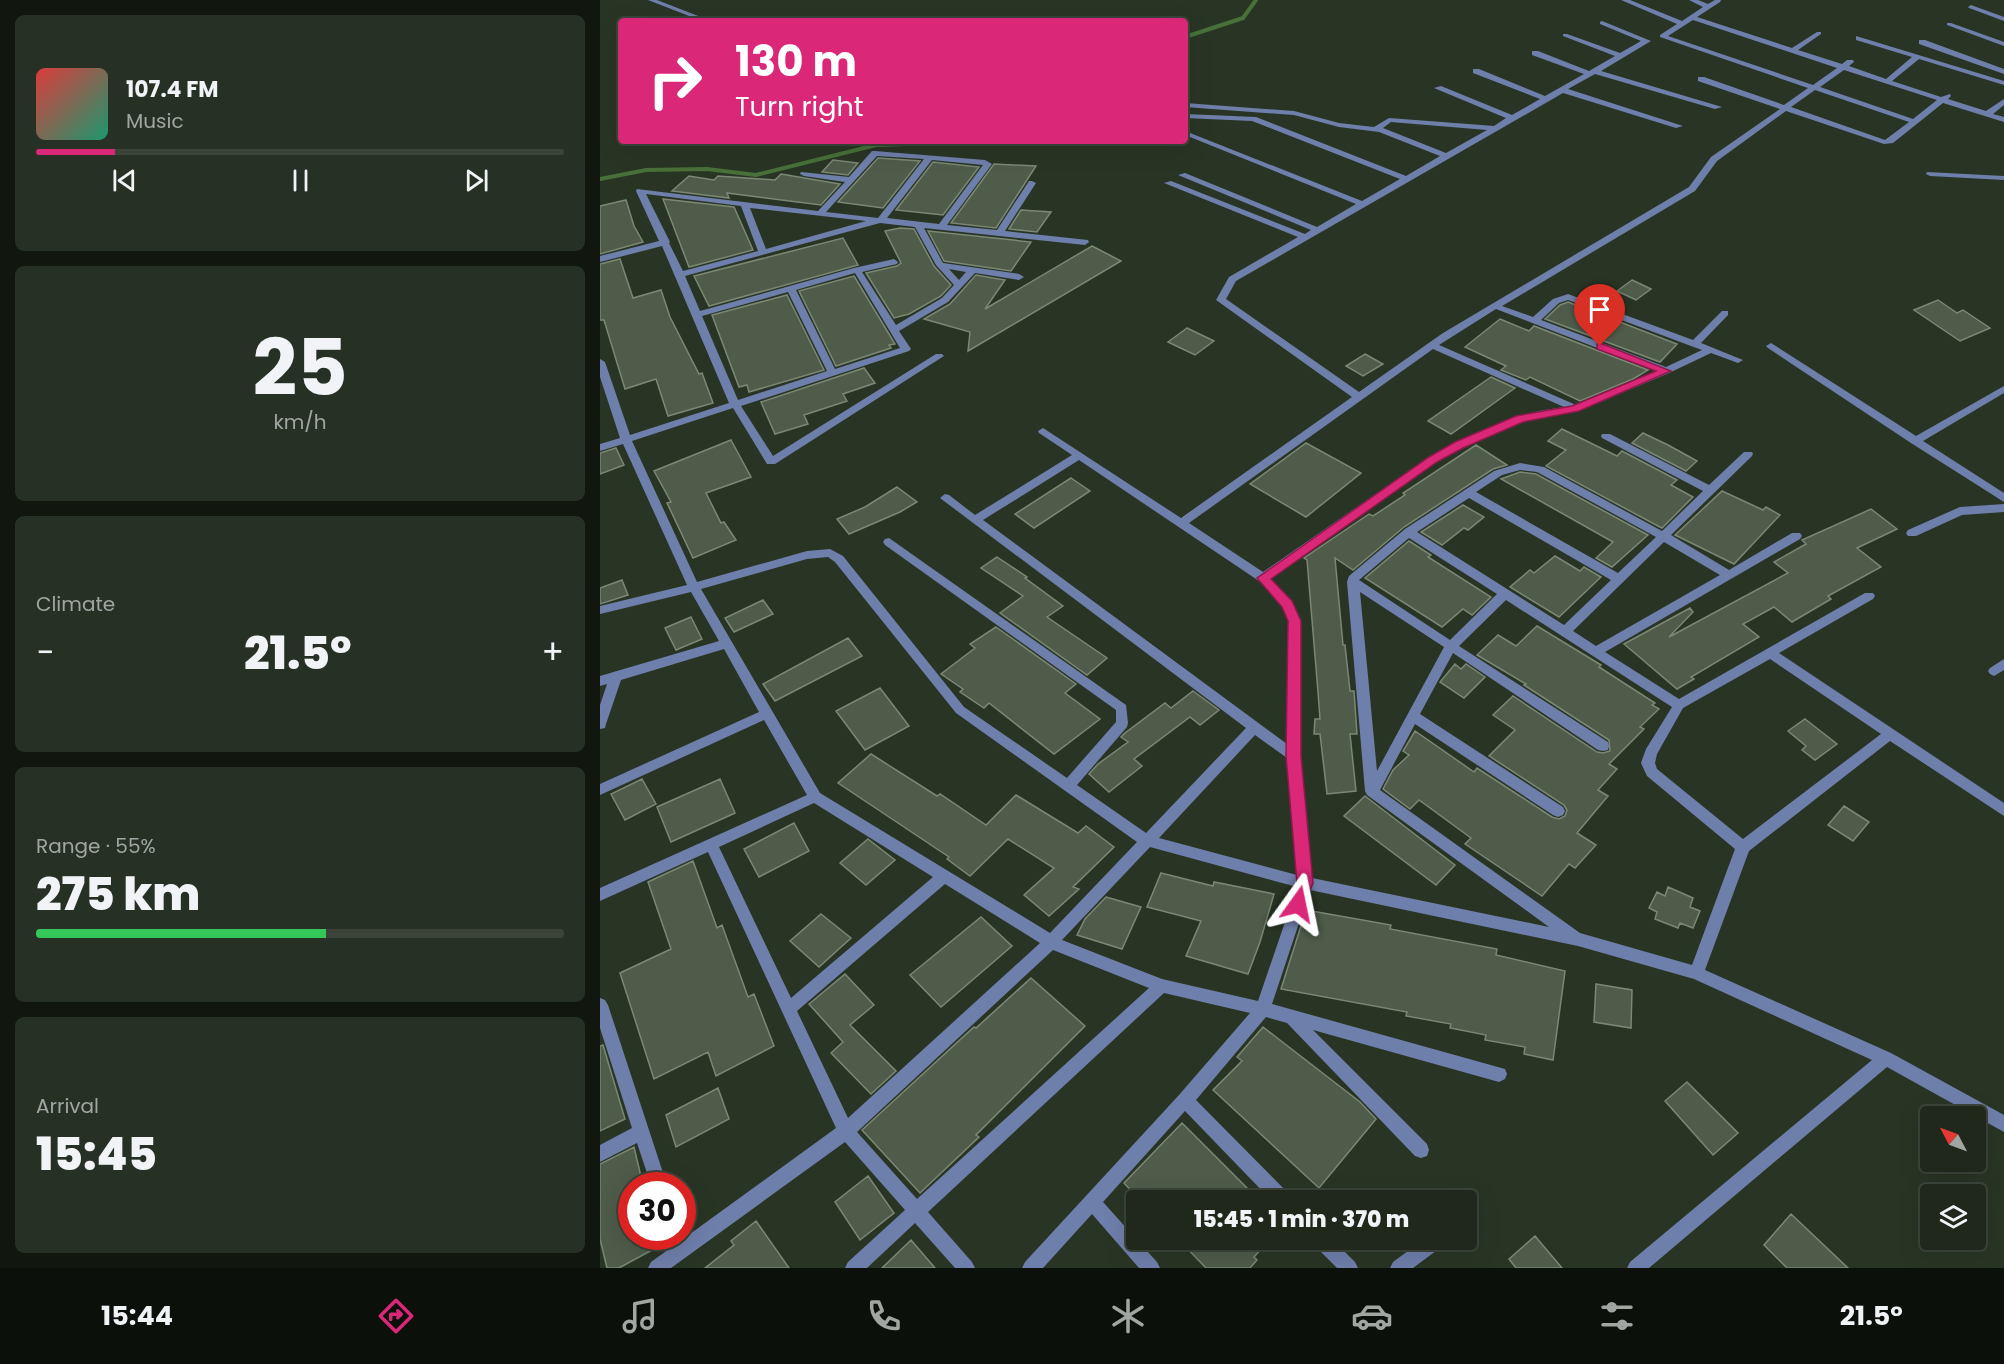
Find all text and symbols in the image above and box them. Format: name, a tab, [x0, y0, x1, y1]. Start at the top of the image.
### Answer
text: 130 m	[735, 32, 857, 91]
icon: right	[636, 42, 714, 120]
text: 107.4 FM	[126, 74, 218, 105]
text: Turn right	[735, 88, 864, 125]
text: Music	[126, 107, 184, 135]
icon: previous	[108, 164, 141, 197]
icon: pause	[284, 164, 317, 197]
icon: next	[460, 164, 493, 197]
pin	[1574, 284, 1625, 346]
icon: arrive	[1583, 293, 1616, 326]
text: 25	[252, 313, 348, 422]
text: km/h	[273, 408, 327, 436]
text: Climate	[36, 590, 115, 618]
text: 21.5°	[244, 622, 352, 685]
text: −	[36, 629, 54, 676]
text: +	[541, 629, 564, 676]
text: Range · 55%	[36, 832, 156, 860]
text: 275 km	[36, 863, 200, 926]
position arrow	[1266, 872, 1330, 936]
text: Arrival	[36, 1092, 99, 1120]
north arrow	[1920, 1106, 1986, 1172]
map controls	[1920, 1106, 1986, 1250]
text: 15:45	[36, 1123, 157, 1186]
speed limit sign: 30	[618, 1172, 696, 1250]
button: layers	[1920, 1184, 1986, 1250]
text: 15:45 · 1 min · 370 m	[1194, 1204, 1409, 1235]
icon: directions	[375, 1295, 417, 1337]
icon: music	[619, 1295, 661, 1337]
icon: phone	[863, 1295, 905, 1337]
icon: climate	[1107, 1295, 1149, 1337]
icon: car	[1351, 1295, 1393, 1337]
icon: filters	[1596, 1295, 1638, 1337]
text: 15:44	[101, 1297, 173, 1334]
text: 21.5°	[1840, 1297, 1903, 1334]

